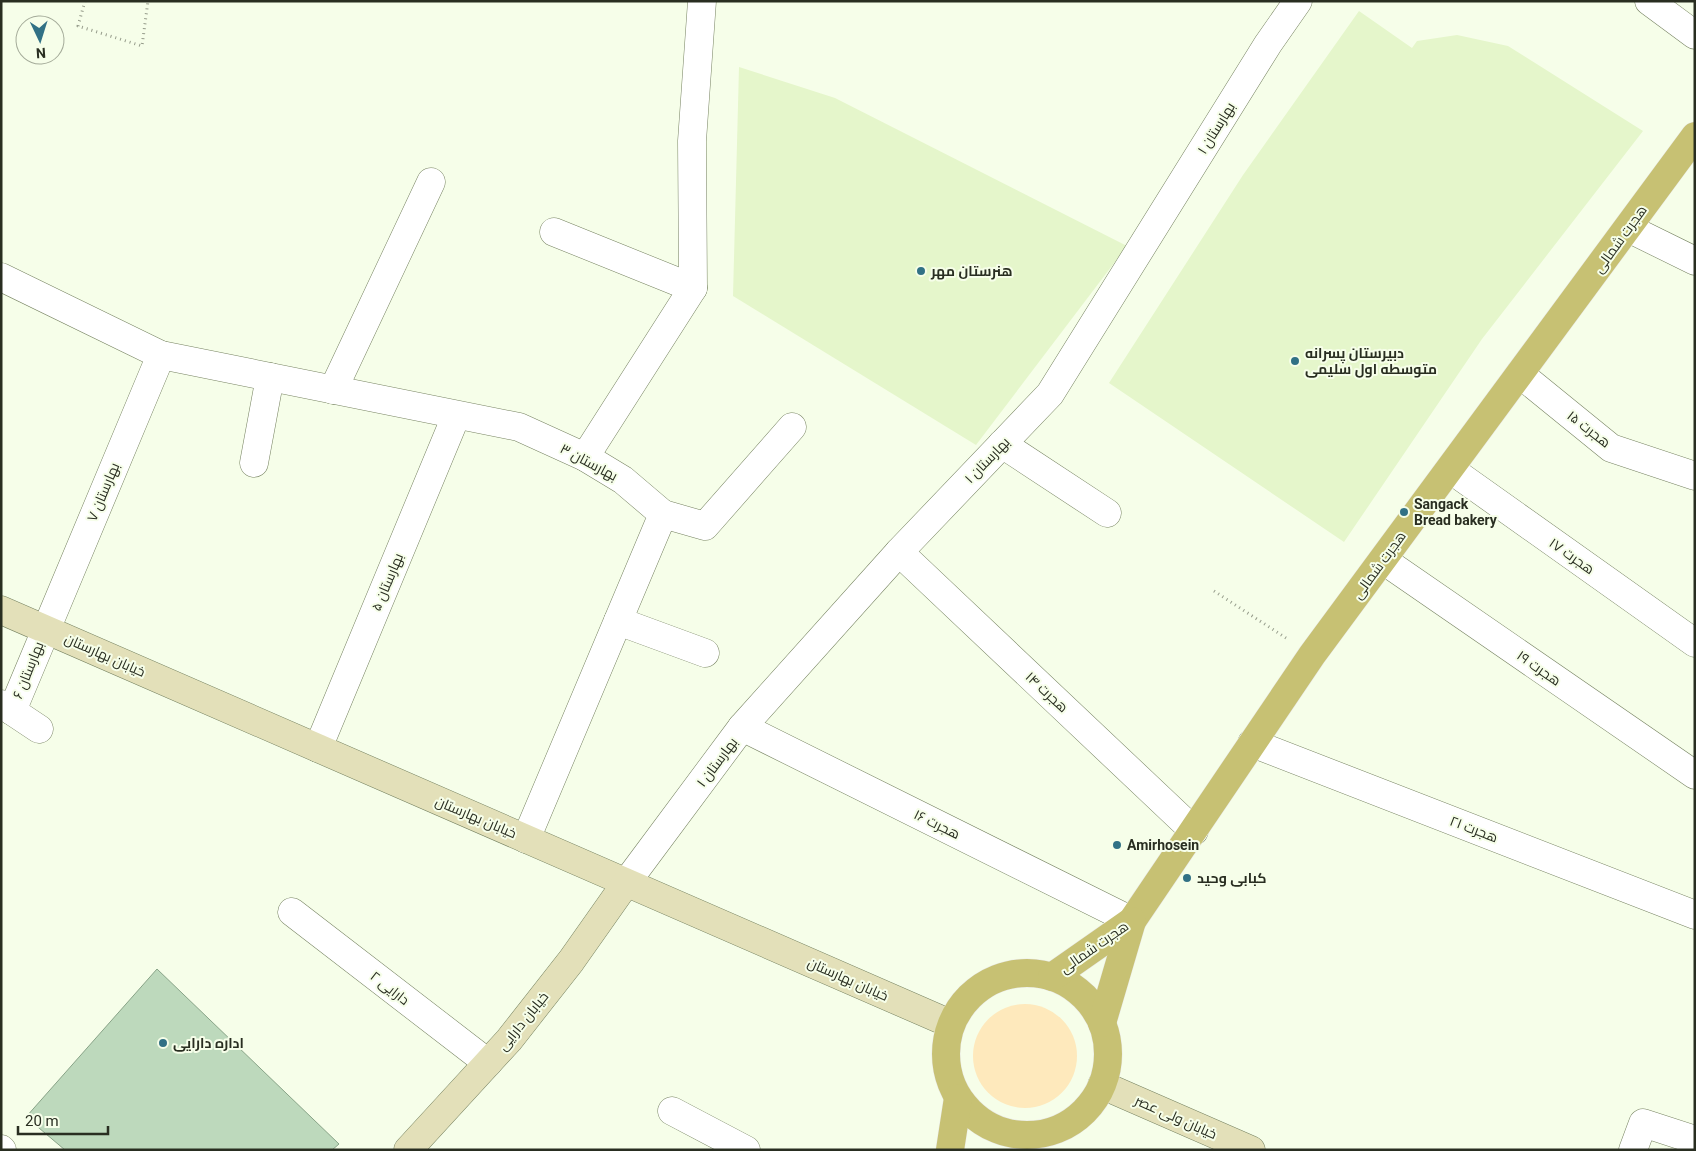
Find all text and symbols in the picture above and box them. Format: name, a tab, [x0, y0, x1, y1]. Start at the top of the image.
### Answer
north arrow	[15, 15, 65, 65]
text: N	[35, 45, 46, 61]
street label: بهارستان ۱	[1194, 99, 1238, 157]
street label: هجرت شمالی	[1590, 202, 1650, 276]
place label: هنرستان مهر	[930, 263, 1013, 280]
marker: هنرستان مهر	[915, 265, 927, 277]
place label: دبیرستان پسرانه متوسطه اول سلیمی	[1305, 345, 1437, 378]
marker: دبیرستان پسرانه متوسطه اول سلیمی	[1289, 355, 1301, 367]
street label: هجرت ۱۵	[1564, 407, 1614, 451]
street label: بهارستان ۱	[961, 434, 1013, 486]
street label: بهارستان ۳	[557, 440, 621, 484]
street label: بهارستان ۷	[83, 460, 123, 524]
place label: Sangack Bread bakery	[1414, 496, 1498, 528]
marker: Sangack Bread bakery	[1398, 506, 1410, 518]
street label: هجرت شمالی	[1349, 528, 1409, 602]
street label: هجرت ۱۷	[1546, 535, 1598, 577]
street label: بهارستان ۵	[368, 551, 406, 613]
street label: خیابان بهارستان	[62, 630, 148, 680]
street label: بهارستان ۶	[9, 639, 47, 701]
street label: هجرت ۱۹	[1514, 647, 1564, 689]
street label: هجرت ۱۴	[1023, 668, 1071, 716]
street label: بهارستان ۱	[693, 734, 741, 790]
street label: خیابان بهارستان	[433, 793, 519, 841]
street label: هجرت ۱۶	[911, 806, 963, 842]
street label: هجرت ۲۱	[1448, 813, 1500, 845]
place label: Amirhosein	[1127, 837, 1199, 853]
marker: Amirhosein	[1111, 839, 1123, 851]
place label: کبابی وحید	[1197, 870, 1267, 887]
marker: کبابی وحید	[1181, 872, 1193, 884]
street label: هجرت شمالی	[1057, 918, 1131, 976]
street label: خیابان بهارستان	[805, 954, 891, 1004]
street label: دارایی ۲	[367, 968, 413, 1008]
street label: خیابان دارایی	[495, 988, 551, 1054]
place label: اداره دارایی	[173, 1035, 244, 1052]
marker: اداره دارایی	[157, 1037, 169, 1049]
street label: خیابان ولی عصر	[1132, 1091, 1219, 1142]
scale bar	[18, 1104, 108, 1136]
text: 20 m	[25, 1112, 59, 1130]

